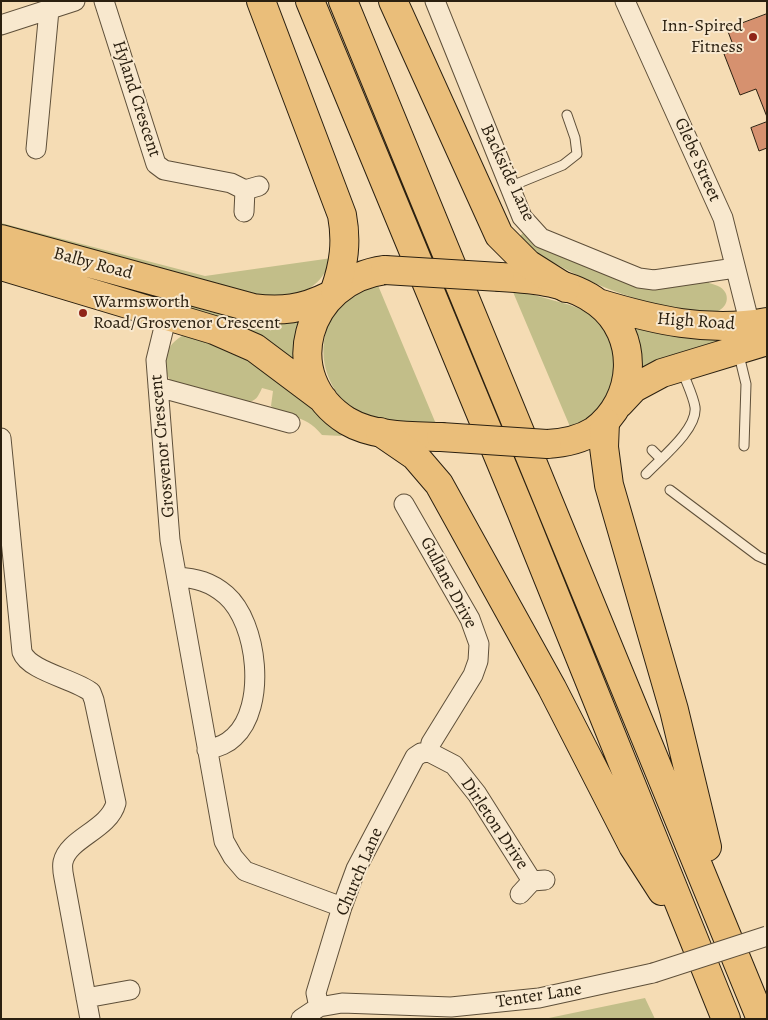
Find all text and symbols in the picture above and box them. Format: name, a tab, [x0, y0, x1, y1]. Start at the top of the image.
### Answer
place label: Inn-Spired Fitness	[662, 16, 743, 58]
marker: Inn-Spired Fitness	[747, 31, 759, 43]
street label: Hyland Crescent	[107, 38, 165, 160]
street label: Glebe Street	[669, 115, 725, 205]
street label: Backside Lane	[475, 121, 539, 225]
street label: Balby Road	[51, 243, 135, 285]
place label: Warmsworth Road/Grosvenor Crescent	[93, 292, 280, 334]
marker: Warmsworth Road/Grosvenor Crescent	[77, 307, 89, 319]
street label: High Road	[656, 309, 736, 335]
street label: Grosvenor Crescent	[146, 373, 180, 519]
street label: Gullane Drive	[415, 534, 481, 632]
street label: Dirleton Drive	[455, 774, 533, 874]
street label: Church Lane	[332, 825, 388, 919]
street label: Tenter Lane	[495, 979, 583, 1013]

